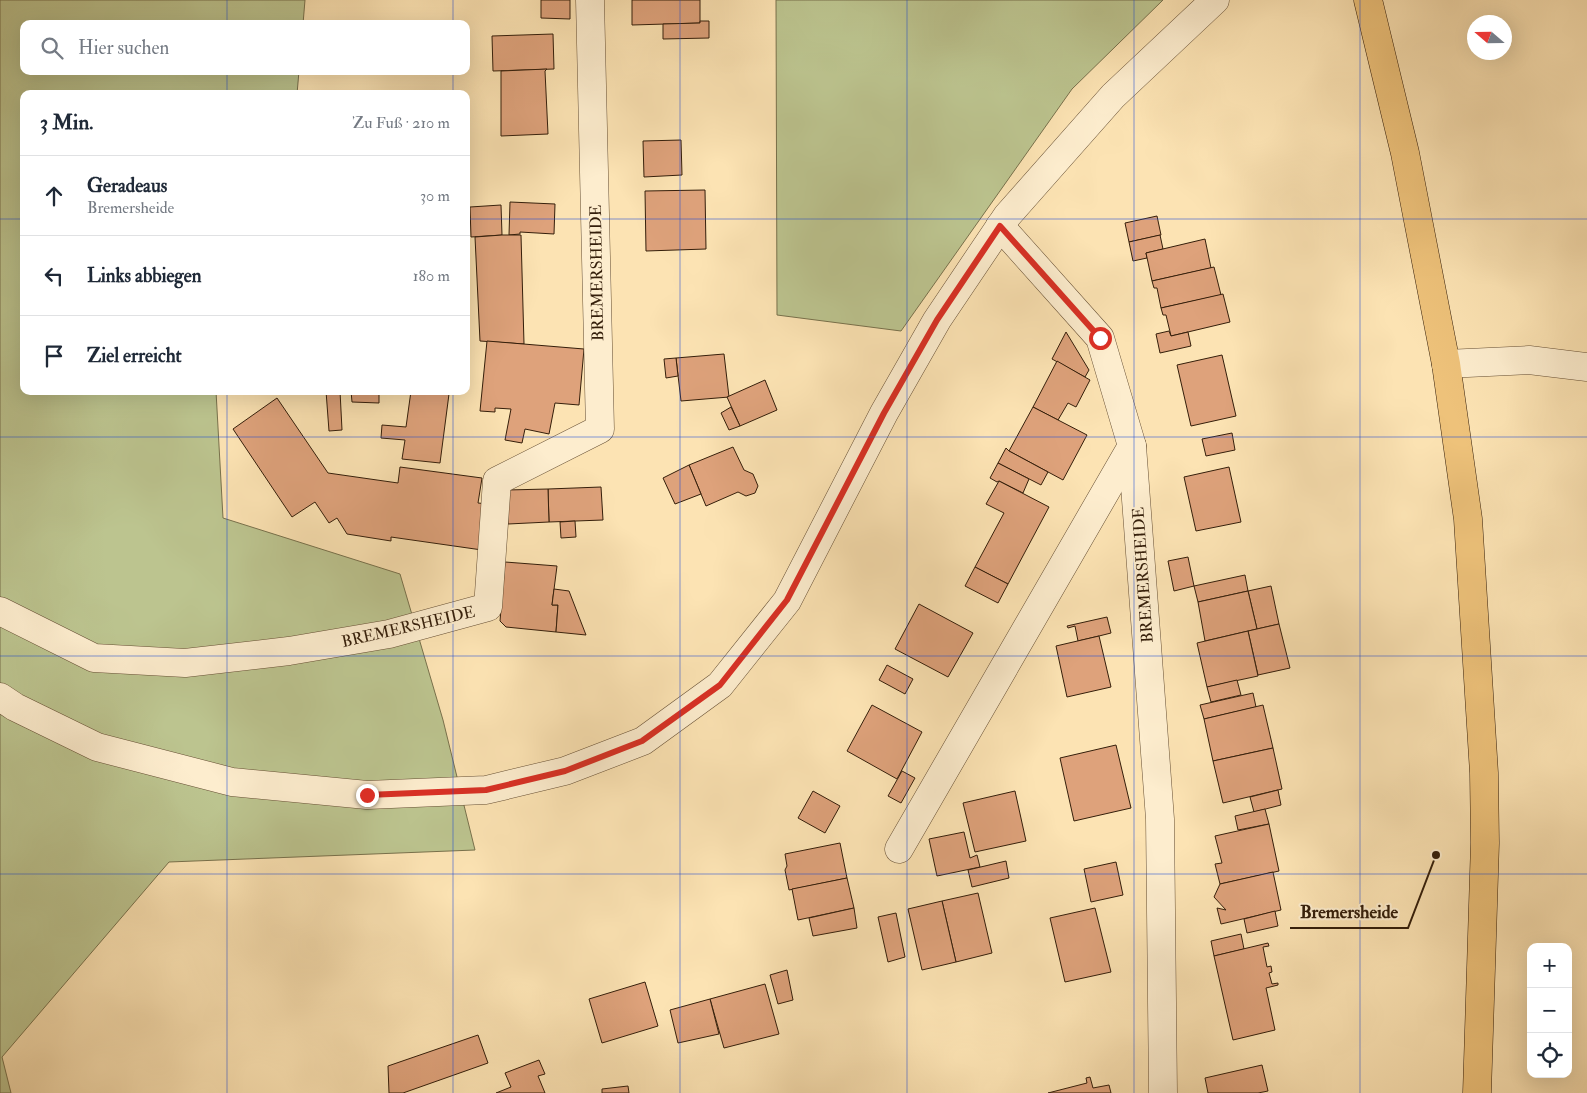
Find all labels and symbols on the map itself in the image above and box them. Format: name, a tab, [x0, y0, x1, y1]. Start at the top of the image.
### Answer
north arrow	[1467, 15, 1512, 60]
street label: BREMERSHEIDE	[586, 205, 608, 341]
route start	[1089, 327, 1112, 350]
street label: BREMERSHEIDE	[1128, 506, 1158, 644]
street label: BREMERSHEIDE	[340, 602, 477, 652]
route end	[356, 784, 379, 807]
callout: Bremersheide	[1290, 895, 1408, 928]
text: Bremersheide	[1300, 901, 1399, 924]

